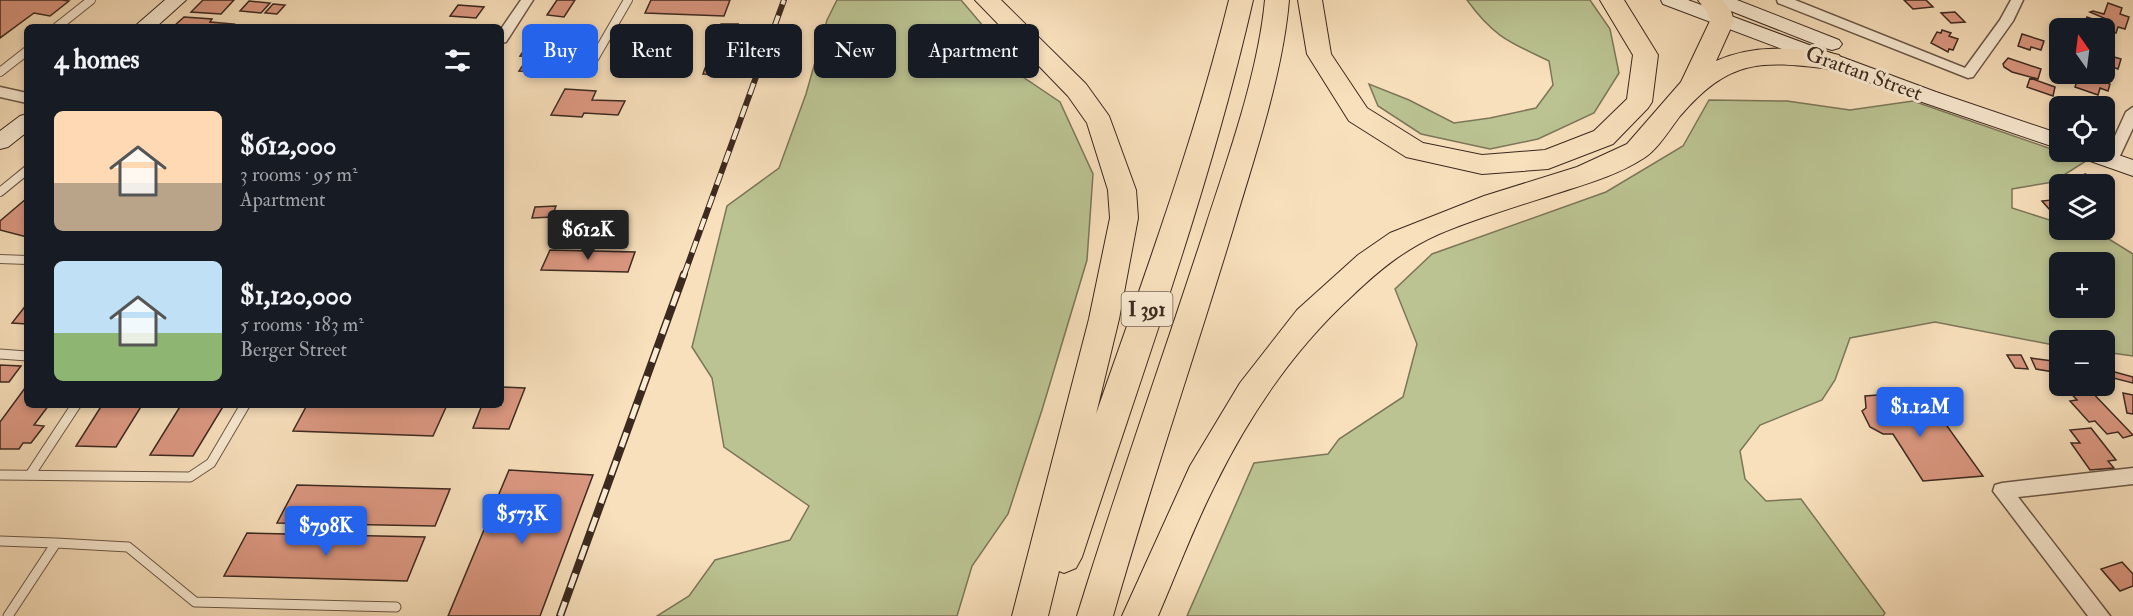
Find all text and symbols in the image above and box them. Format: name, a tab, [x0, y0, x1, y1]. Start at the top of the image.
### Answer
north arrow	[2049, 18, 2115, 84]
map controls	[2049, 18, 2115, 396]
chip: Buy	[522, 24, 598, 78]
chip: Rent	[610, 24, 693, 78]
chip: Filters	[705, 24, 802, 78]
chip: New	[814, 24, 896, 78]
chip: Apartment	[908, 24, 1039, 78]
street label: Grattan Street	[1802, 40, 1926, 107]
text: 4 homes	[54, 44, 140, 76]
icon: filters	[441, 44, 474, 77]
button: locate	[2049, 96, 2115, 162]
text: $612,000	[240, 130, 336, 162]
icon: home	[102, 135, 174, 207]
text: 3 rooms · 95 m²	[240, 162, 358, 187]
button: layers	[2049, 174, 2115, 240]
text: Apartment	[240, 187, 325, 212]
pin: $612K	[546, 210, 630, 261]
text: $612K	[562, 217, 614, 242]
button: +	[2049, 252, 2115, 318]
text: $1,120,000	[240, 280, 352, 312]
icon: home	[102, 285, 174, 357]
road number: I 391	[1122, 292, 1172, 326]
text: 5 rooms · 183 m²	[240, 312, 364, 337]
button: −	[2049, 330, 2115, 396]
text: Berger Street	[240, 337, 347, 362]
pin: $1.12M	[1871, 387, 1969, 438]
text: $1.12M	[1891, 394, 1949, 419]
pin: $573K	[480, 494, 564, 545]
text: $573K	[497, 501, 547, 526]
pin: $798K	[284, 506, 368, 557]
text: $798K	[299, 513, 353, 538]

